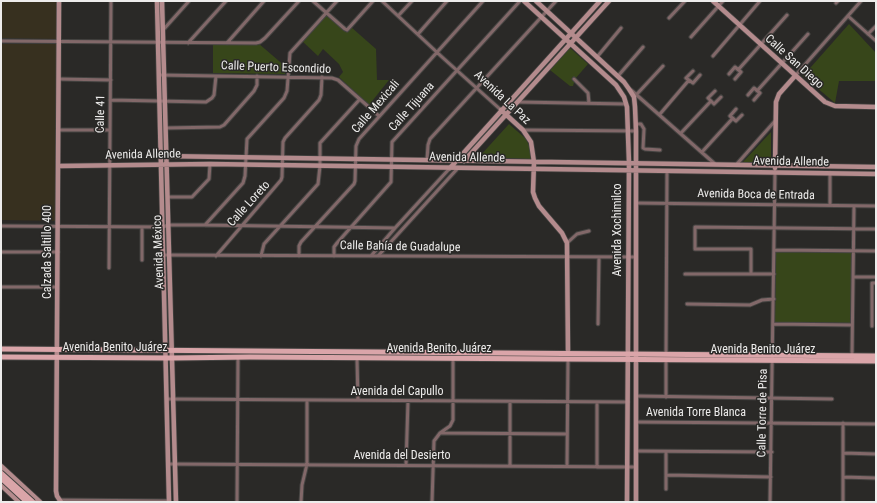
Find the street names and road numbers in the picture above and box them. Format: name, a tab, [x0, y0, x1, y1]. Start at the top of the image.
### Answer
street label: Calle San Diego	[762, 32, 826, 92]
street label: Calle Puerto Escondido	[221, 59, 331, 77]
street label: Avenida La Paz	[471, 68, 533, 128]
street label: Calle Mexicali	[349, 77, 403, 137]
street label: Calle Tijuana	[386, 79, 438, 135]
street label: Calle 41	[93, 95, 109, 133]
street label: Avenida Allende	[105, 147, 181, 163]
street label: Avenida Allende	[429, 150, 505, 166]
street label: Avenida Allende	[753, 154, 829, 170]
street label: Calle Loreto	[225, 178, 273, 230]
street label: Avenida Xochimilco	[611, 183, 625, 277]
street label: Avenida Boca de Entrada	[697, 187, 815, 203]
street label: Calzada Saltillo 400	[41, 205, 55, 299]
street label: Avenida México	[151, 214, 167, 290]
street label: Calle Bahía de Guadalupe	[340, 239, 460, 255]
street label: Avenida Benito Juárez	[62, 341, 168, 355]
street label: Avenida Benito Juárez	[386, 342, 492, 356]
street label: Avenida Benito Juárez	[710, 343, 816, 357]
street label: Calle Torre de Pisa	[755, 369, 771, 457]
street label: Avenida del Capullo	[350, 385, 444, 399]
street label: Avenida Torre Blanca	[646, 406, 746, 420]
street label: Avenida del Desierto	[353, 449, 451, 463]

